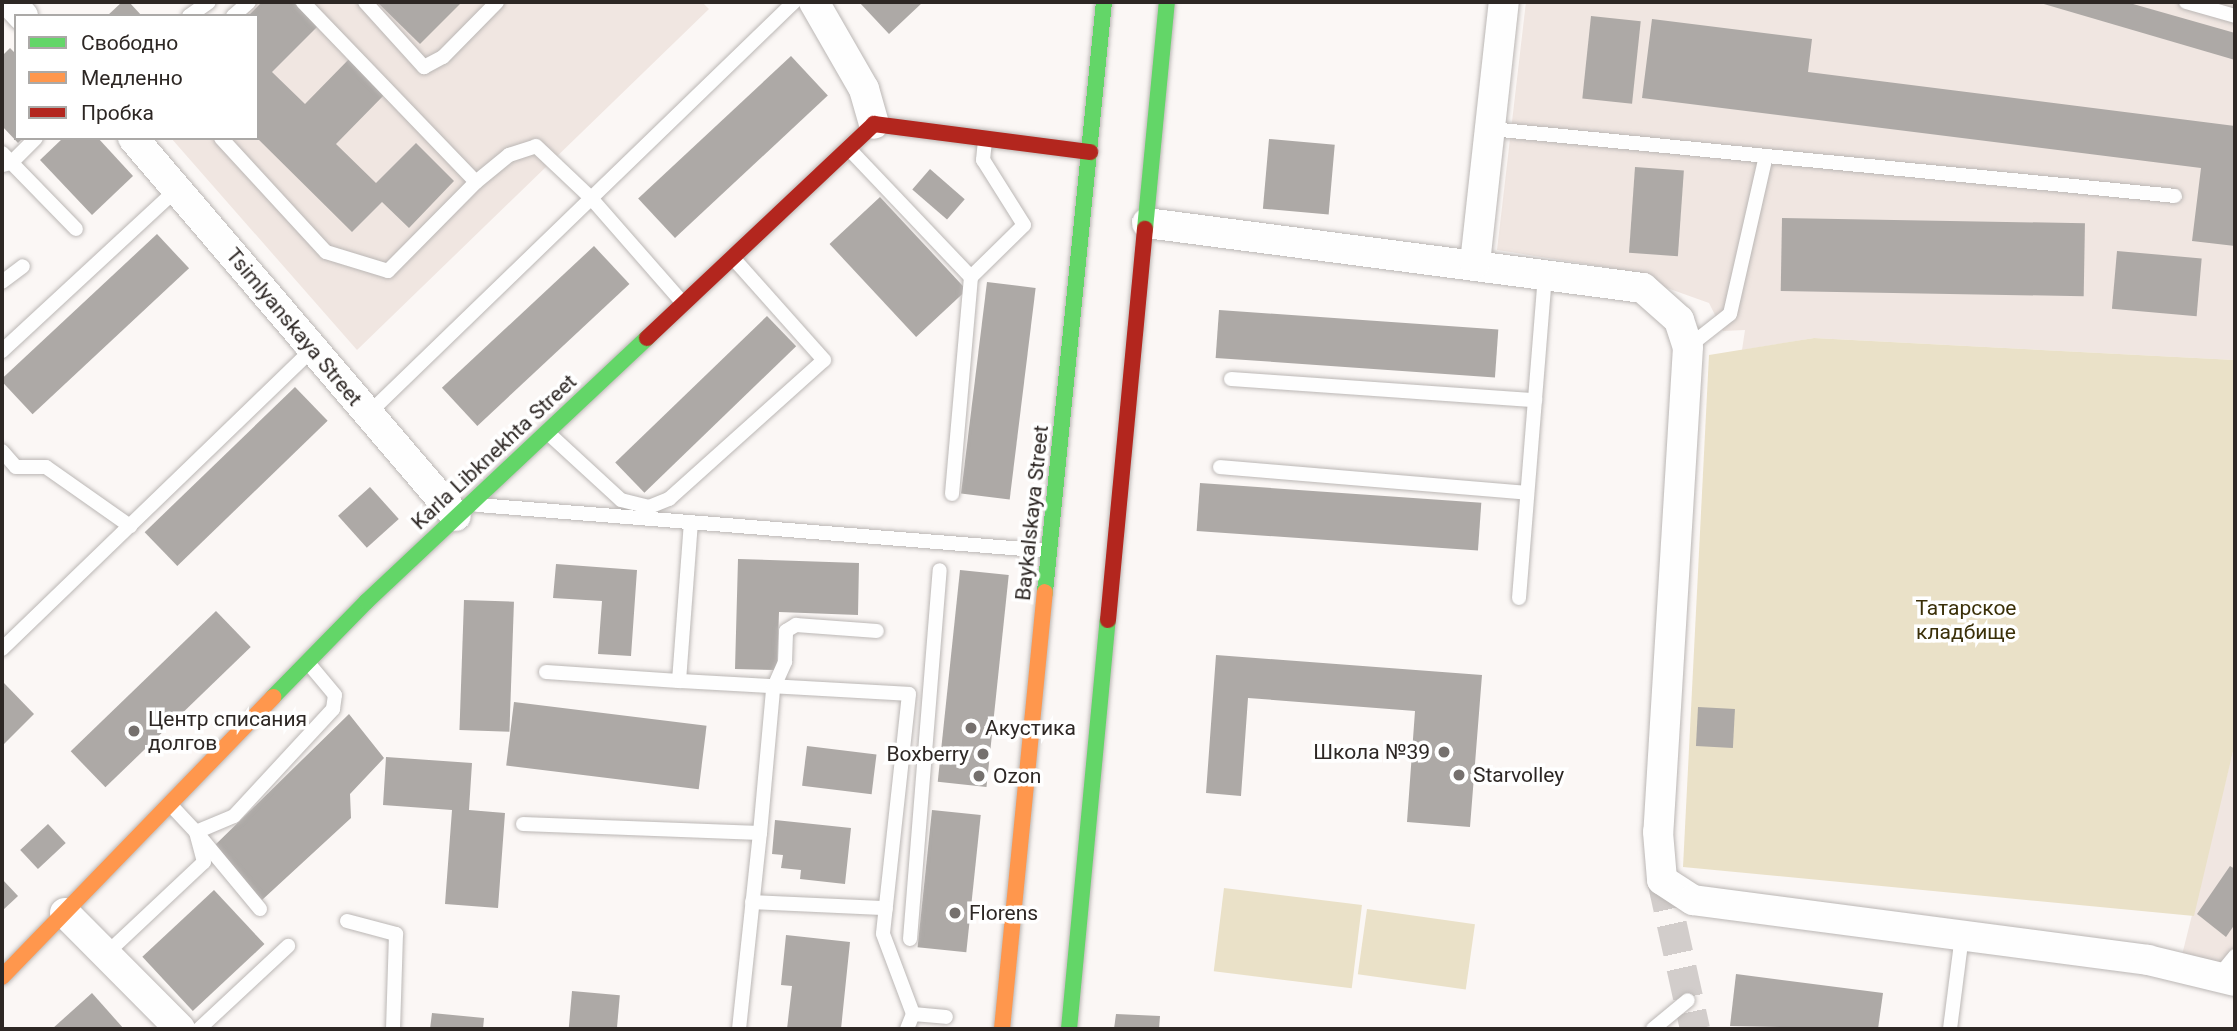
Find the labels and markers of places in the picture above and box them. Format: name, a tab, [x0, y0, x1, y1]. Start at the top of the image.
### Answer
place label: Центр списания долгов	[148, 706, 307, 756]
place label: Акустика	[985, 715, 1076, 741]
marker: Акустика	[963, 720, 979, 736]
marker: Центр списания долгов	[126, 723, 142, 739]
place label: Школа №39	[1313, 739, 1430, 765]
place label: Boxberry	[886, 741, 969, 767]
marker: Школа №39	[1436, 744, 1452, 760]
marker: Boxberry	[975, 746, 991, 762]
place label: Starvolley	[1473, 762, 1564, 788]
place label: Ozon	[993, 763, 1041, 789]
marker: Starvolley	[1451, 767, 1467, 783]
marker: Ozon	[971, 768, 987, 784]
place label: Florens	[969, 900, 1038, 926]
marker: Florens	[947, 905, 963, 921]

